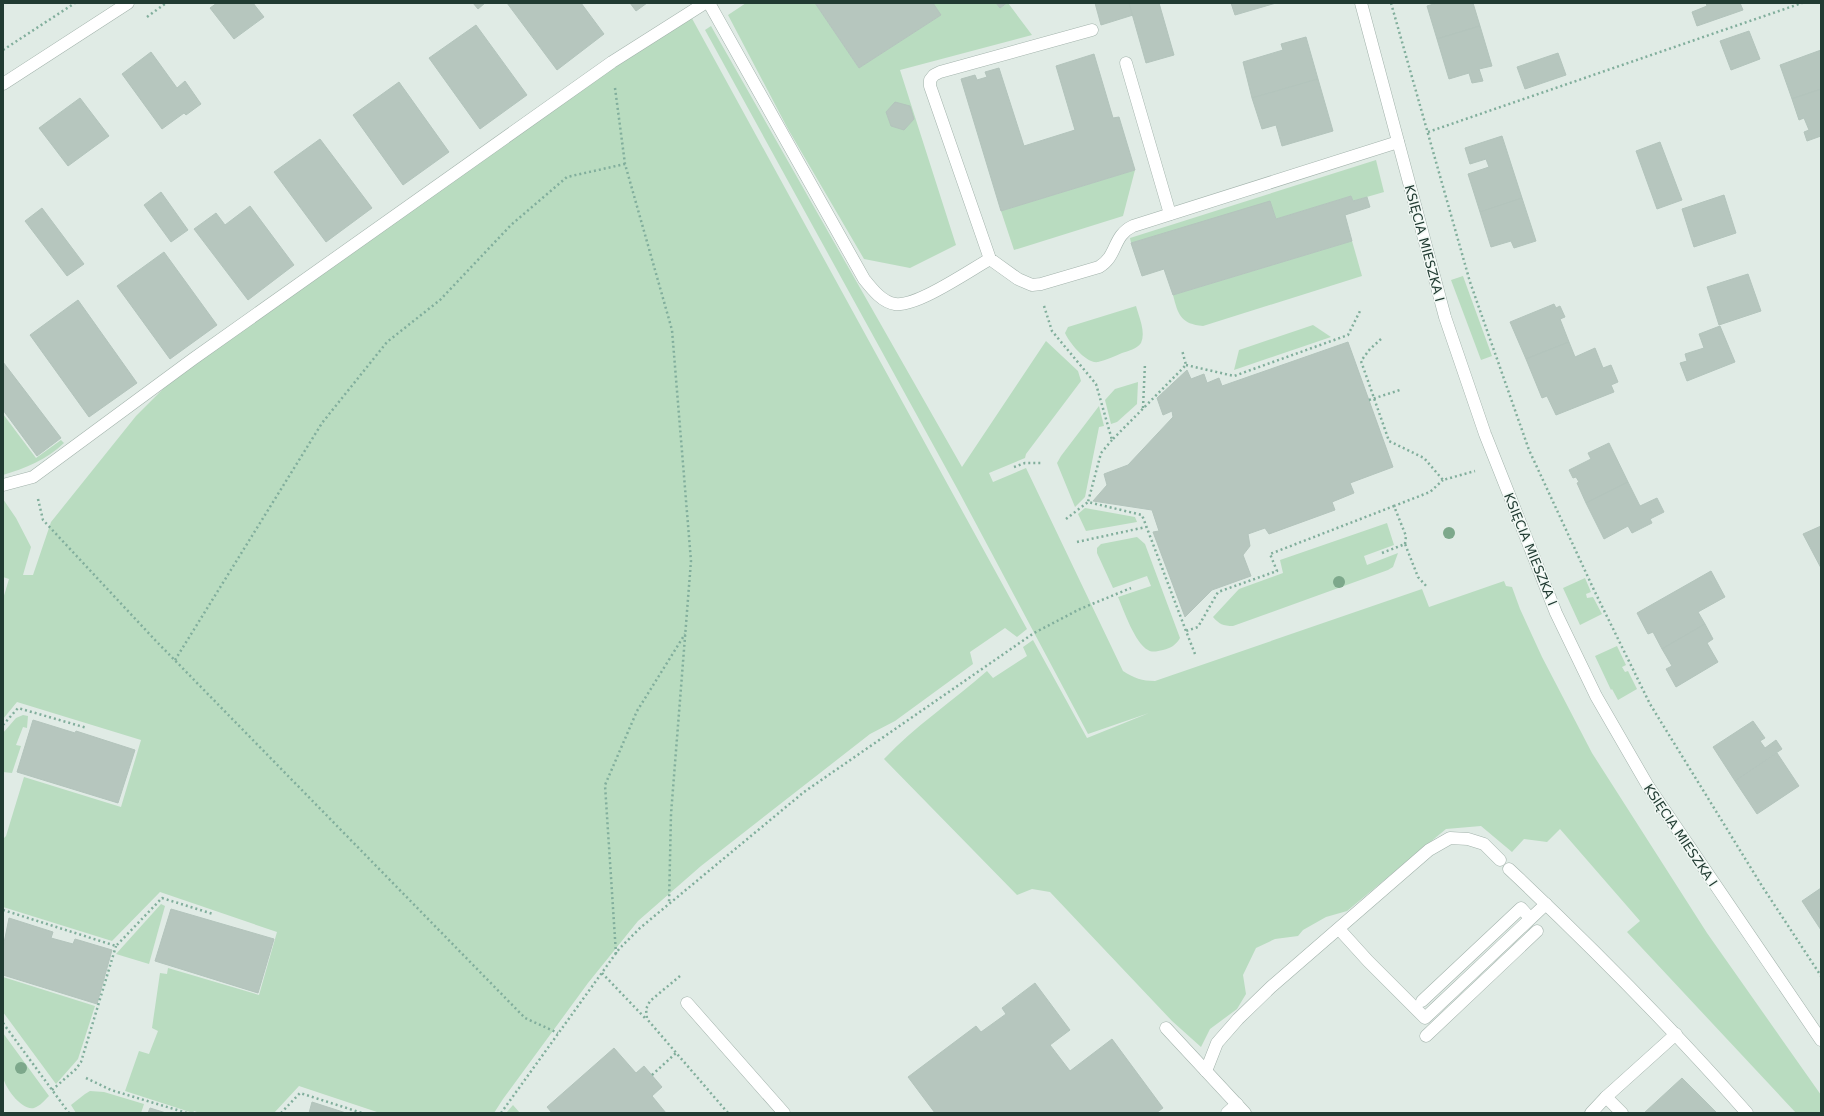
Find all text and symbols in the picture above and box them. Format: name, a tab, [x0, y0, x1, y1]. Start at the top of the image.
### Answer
street label: KSIĘCIA MIESZKA I	[1402, 183, 1447, 303]
street label: KSIĘCIA MIESZKA I	[1501, 491, 1560, 608]
street label: KSIĘCIA MIESZKA I	[1641, 781, 1720, 889]

